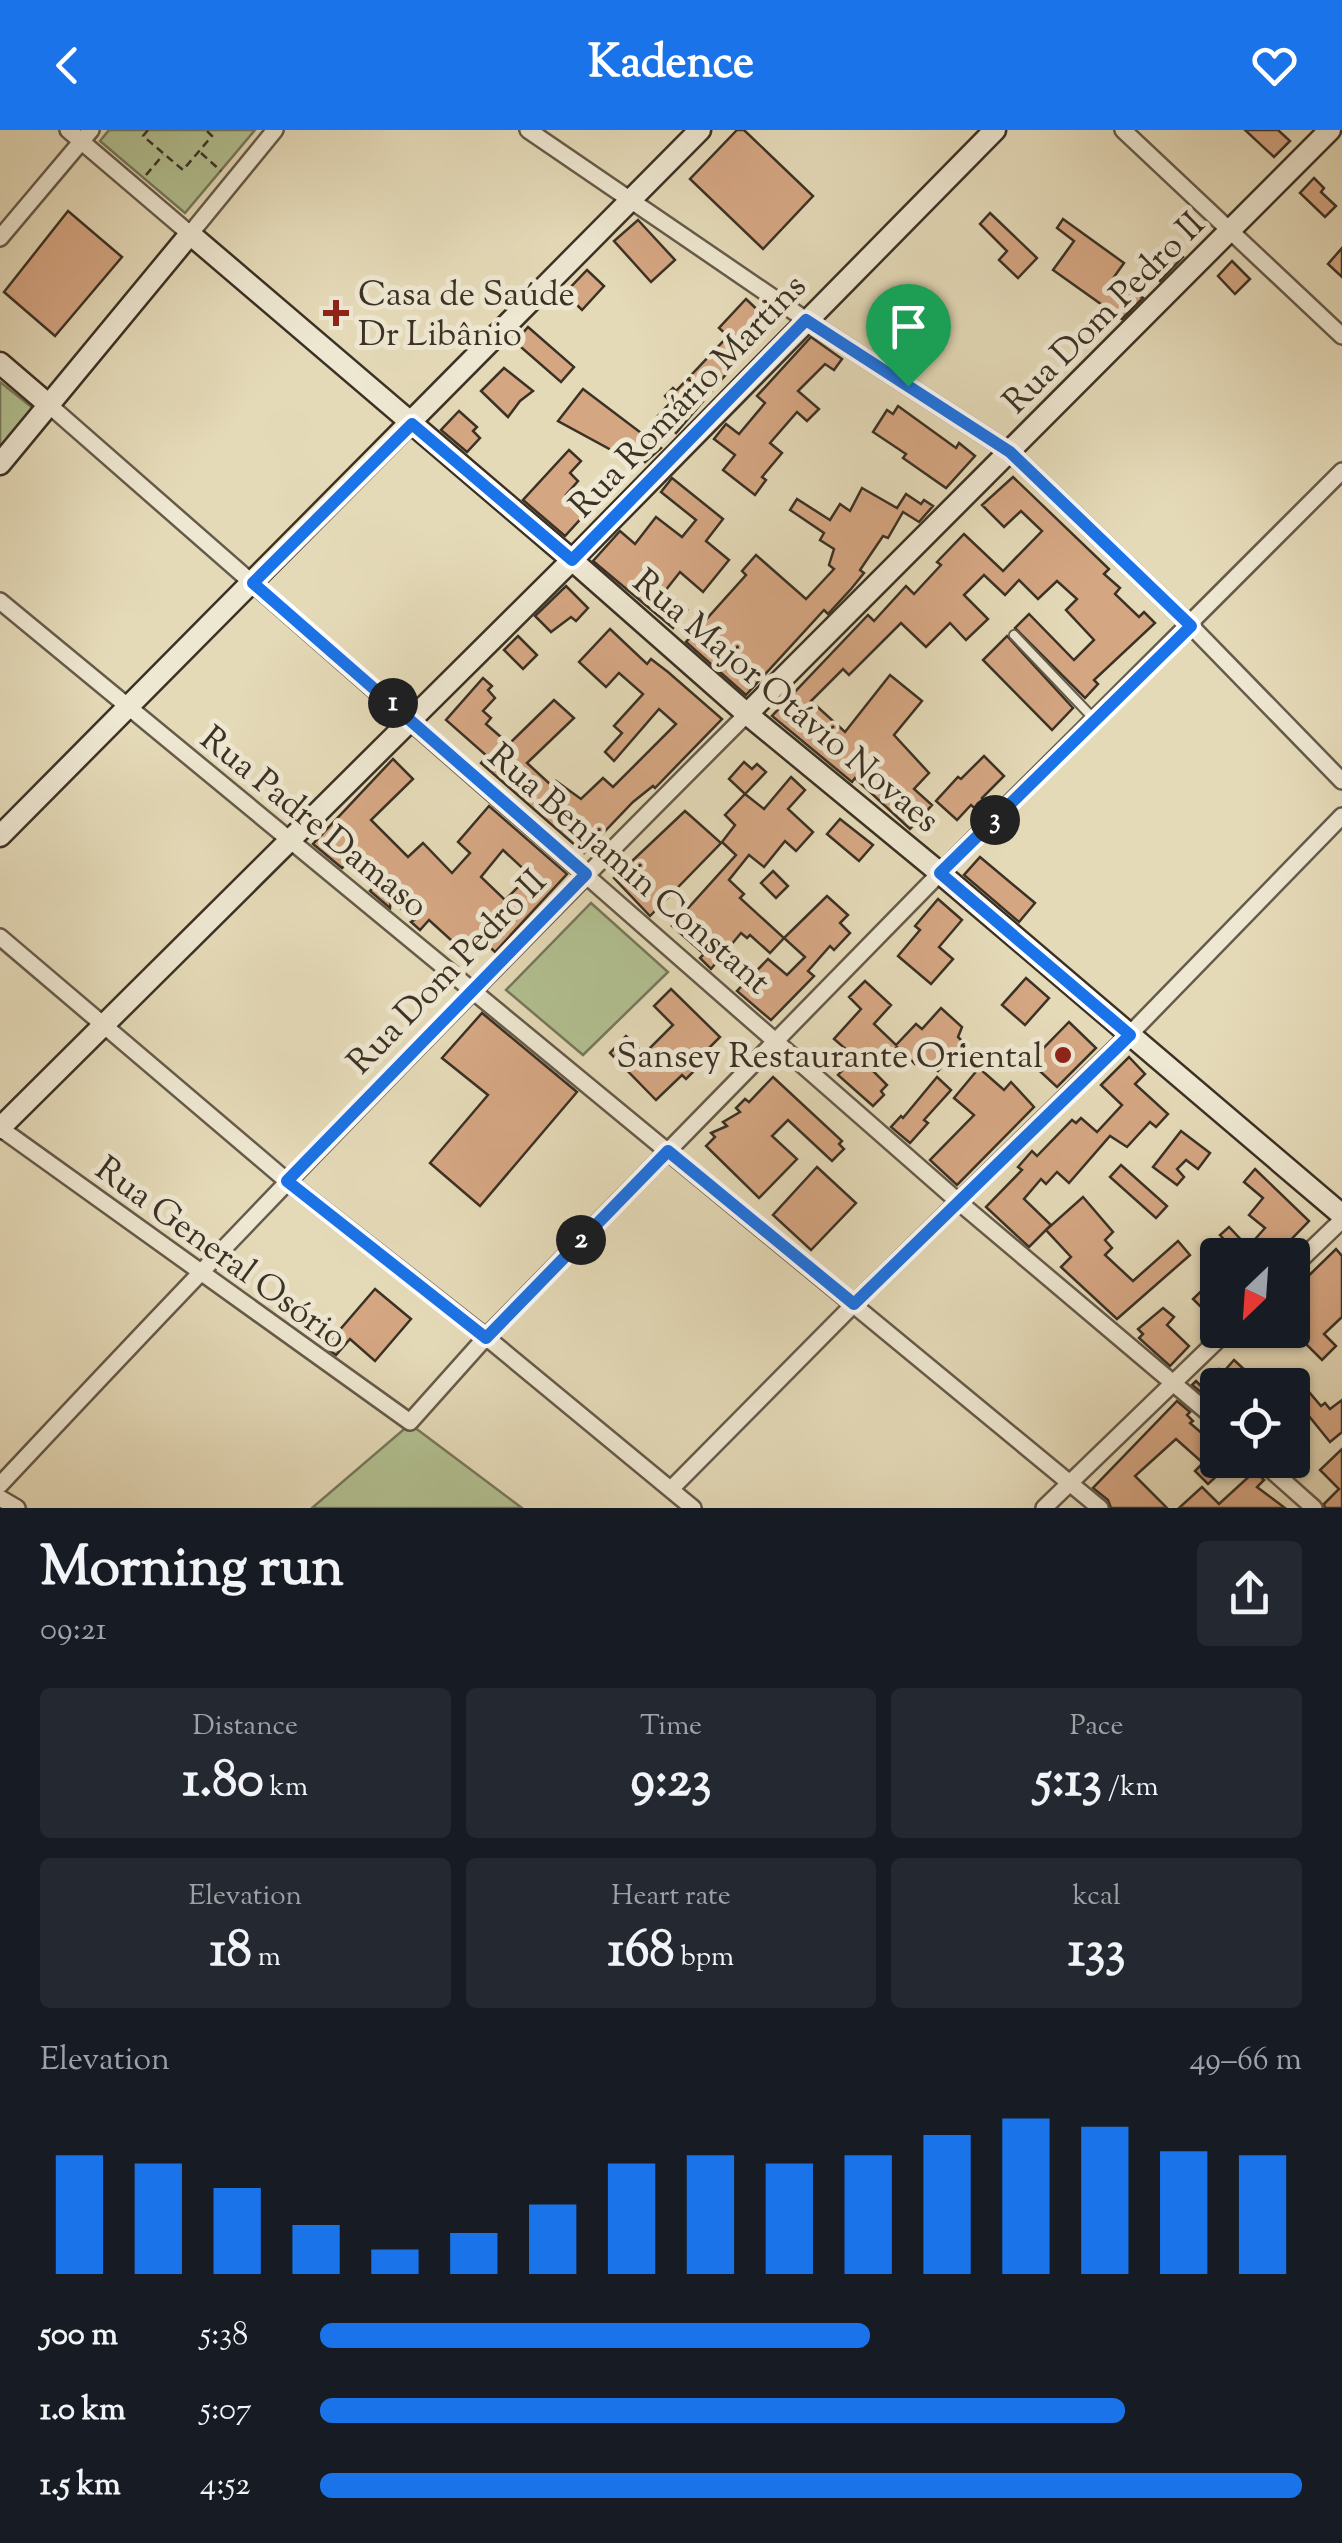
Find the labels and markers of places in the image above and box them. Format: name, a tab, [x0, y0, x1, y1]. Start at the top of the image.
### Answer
place label: Casa de Saúde Dr Libânio	[358, 271, 575, 362]
pin	[866, 284, 951, 387]
marker: Casa de Saúde Dr Libânio	[323, 300, 349, 326]
pin: 1	[368, 678, 418, 728]
pin: 3	[970, 795, 1020, 845]
place label: Sansey Restaurante Oriental	[616, 1033, 1043, 1084]
marker: Sansey Restaurante Oriental	[1052, 1044, 1074, 1066]
pin: 2	[556, 1215, 606, 1265]

